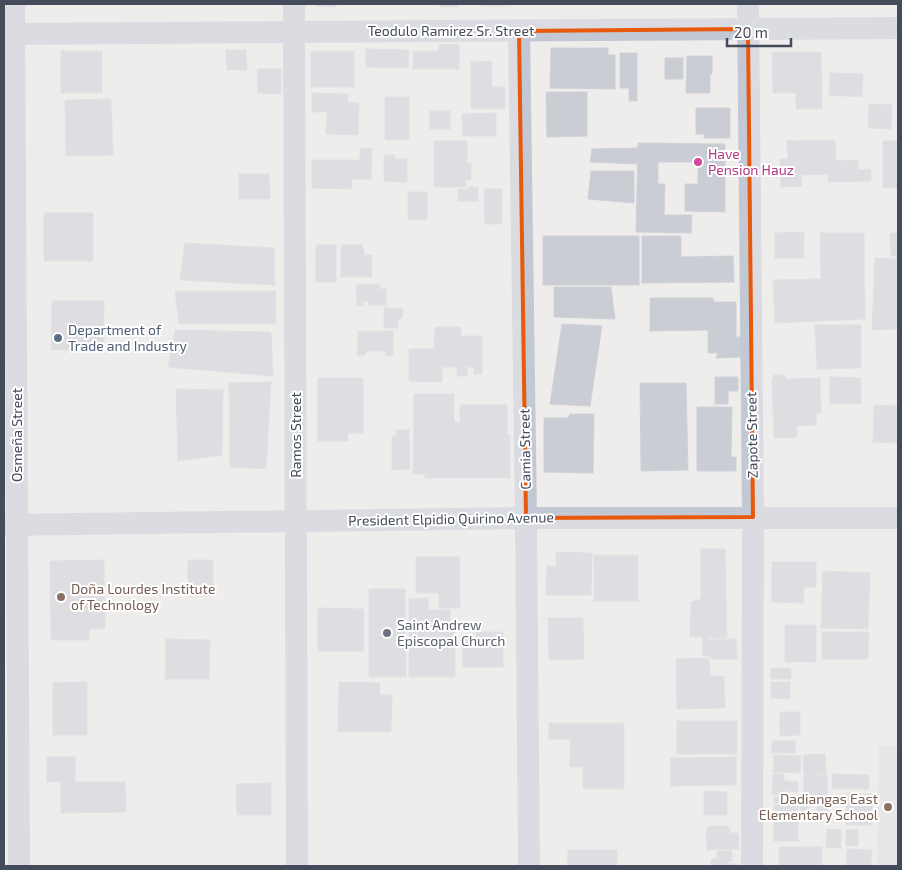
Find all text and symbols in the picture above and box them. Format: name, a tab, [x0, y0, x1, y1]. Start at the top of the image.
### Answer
scale bar	[727, 15, 791, 47]
street label: Teodulo Ramirez Sr. Street	[368, 22, 534, 39]
text: 20 m	[734, 23, 768, 41]
place label: Have Pension Hauz	[708, 145, 794, 178]
marker: Have Pension Hauz	[692, 156, 704, 168]
place label: Department of Trade and Industry	[68, 321, 188, 354]
marker: Department of Trade and Industry	[52, 332, 64, 344]
street label: Osmeña Street	[8, 388, 25, 482]
street label: Ramos Street	[287, 392, 304, 478]
street label: Zapote Street	[742, 392, 761, 478]
street label: Camia Street	[515, 408, 534, 490]
street label: President Elpidio Quirino Avenue	[348, 508, 554, 529]
place label: Doña Lourdes Institute of Technology	[71, 580, 215, 613]
marker: Doña Lourdes Institute of Technology	[55, 591, 67, 603]
place label: Saint Andrew Episcopal Church	[397, 616, 505, 649]
marker: Saint Andrew Episcopal Church	[381, 627, 393, 639]
place label: Dadiangas East Elementary School	[759, 790, 879, 823]
marker: Dadiangas East Elementary School	[882, 801, 894, 813]

